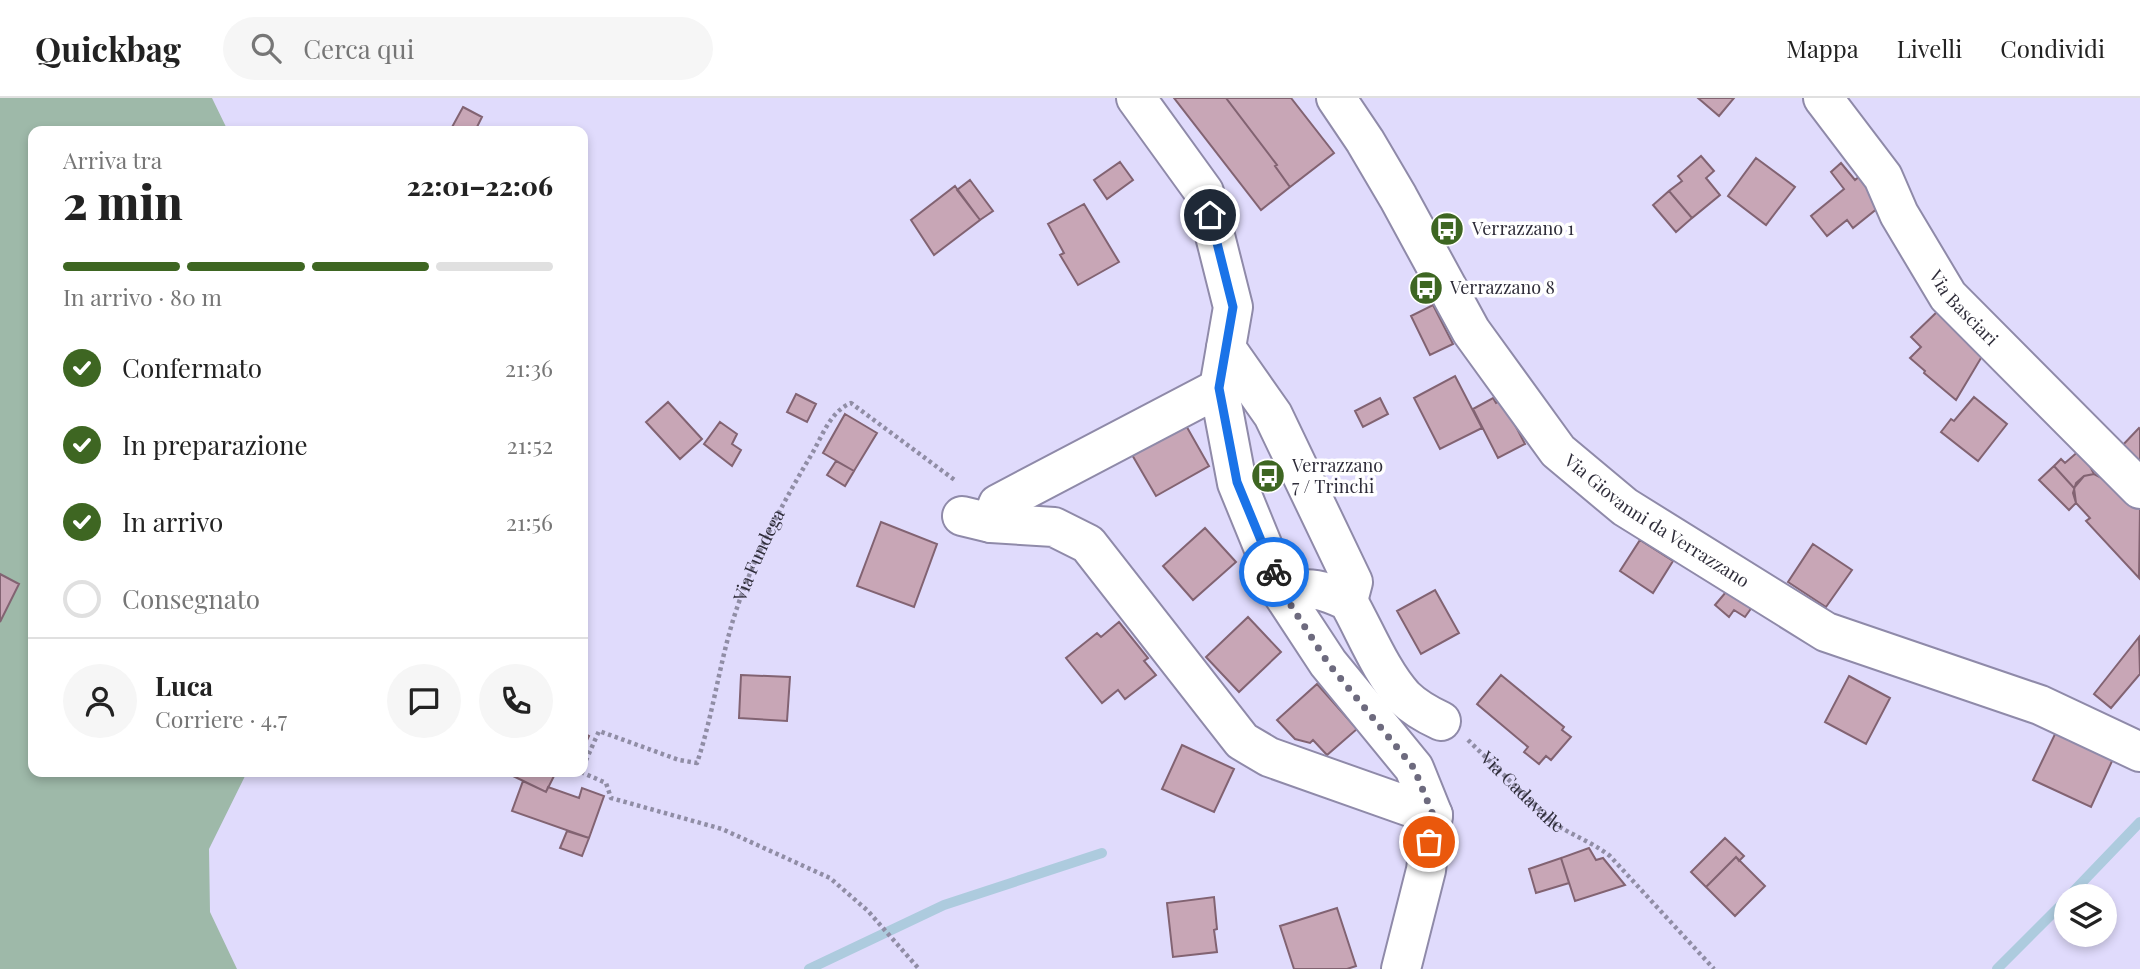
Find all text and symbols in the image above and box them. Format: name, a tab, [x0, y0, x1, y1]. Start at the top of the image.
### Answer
search box	[223, 17, 713, 80]
text: Quickbag	[35, 26, 181, 70]
icon: search	[247, 29, 285, 67]
text: Cerca qui	[303, 31, 414, 66]
text: Mappa	[1786, 32, 1859, 64]
text: Livelli	[1897, 32, 1962, 64]
text: Condividi	[2000, 32, 2105, 64]
text: Arriva tra	[63, 144, 162, 175]
text: 22:01–22:06	[407, 168, 553, 203]
text: 2 min	[63, 170, 183, 232]
pin	[1180, 185, 1240, 245]
icon: home	[1191, 196, 1229, 234]
bus stop icon: Verrazzano 1	[1428, 210, 1466, 248]
place label: Verrazzano 1	[1471, 216, 1575, 240]
street label: Via Basciari	[1924, 264, 2004, 350]
bus stop icon: Verrazzano 8	[1407, 269, 1445, 307]
place label: Verrazzano 8	[1449, 275, 1555, 299]
text: In arrivo · 80 m	[63, 281, 222, 312]
icon: check	[63, 349, 101, 387]
text: Confermato	[122, 350, 262, 385]
text: 21:36	[505, 352, 553, 383]
icon: check	[63, 426, 101, 464]
text: In preparazione	[122, 427, 308, 462]
text: 21:52	[507, 429, 553, 460]
street label: Via Giovanni da Verrazzano	[1559, 448, 1754, 593]
place label: Verrazzano 7 / Trinchi	[1291, 453, 1383, 498]
bus stop icon: Verrazzano 7 / Trinchi	[1249, 457, 1287, 495]
icon: check	[63, 503, 101, 541]
text: In arrivo	[122, 504, 223, 539]
street label: Via Fundega	[727, 505, 790, 605]
text: 21:56	[506, 506, 553, 537]
courier	[1239, 537, 1309, 607]
icon: bike	[1255, 553, 1293, 591]
text: Consegnato	[122, 581, 260, 616]
button: person	[63, 664, 137, 738]
button: chat	[387, 664, 461, 738]
button: phone	[479, 664, 553, 738]
text: Luca	[155, 668, 213, 703]
text: Corriere · 4.7	[155, 703, 287, 734]
street label: Via Cadavalle	[1475, 745, 1568, 837]
pin	[1399, 812, 1459, 872]
icon: bag	[1410, 823, 1448, 861]
map controls	[2054, 884, 2117, 947]
button: layers	[2054, 884, 2117, 947]

